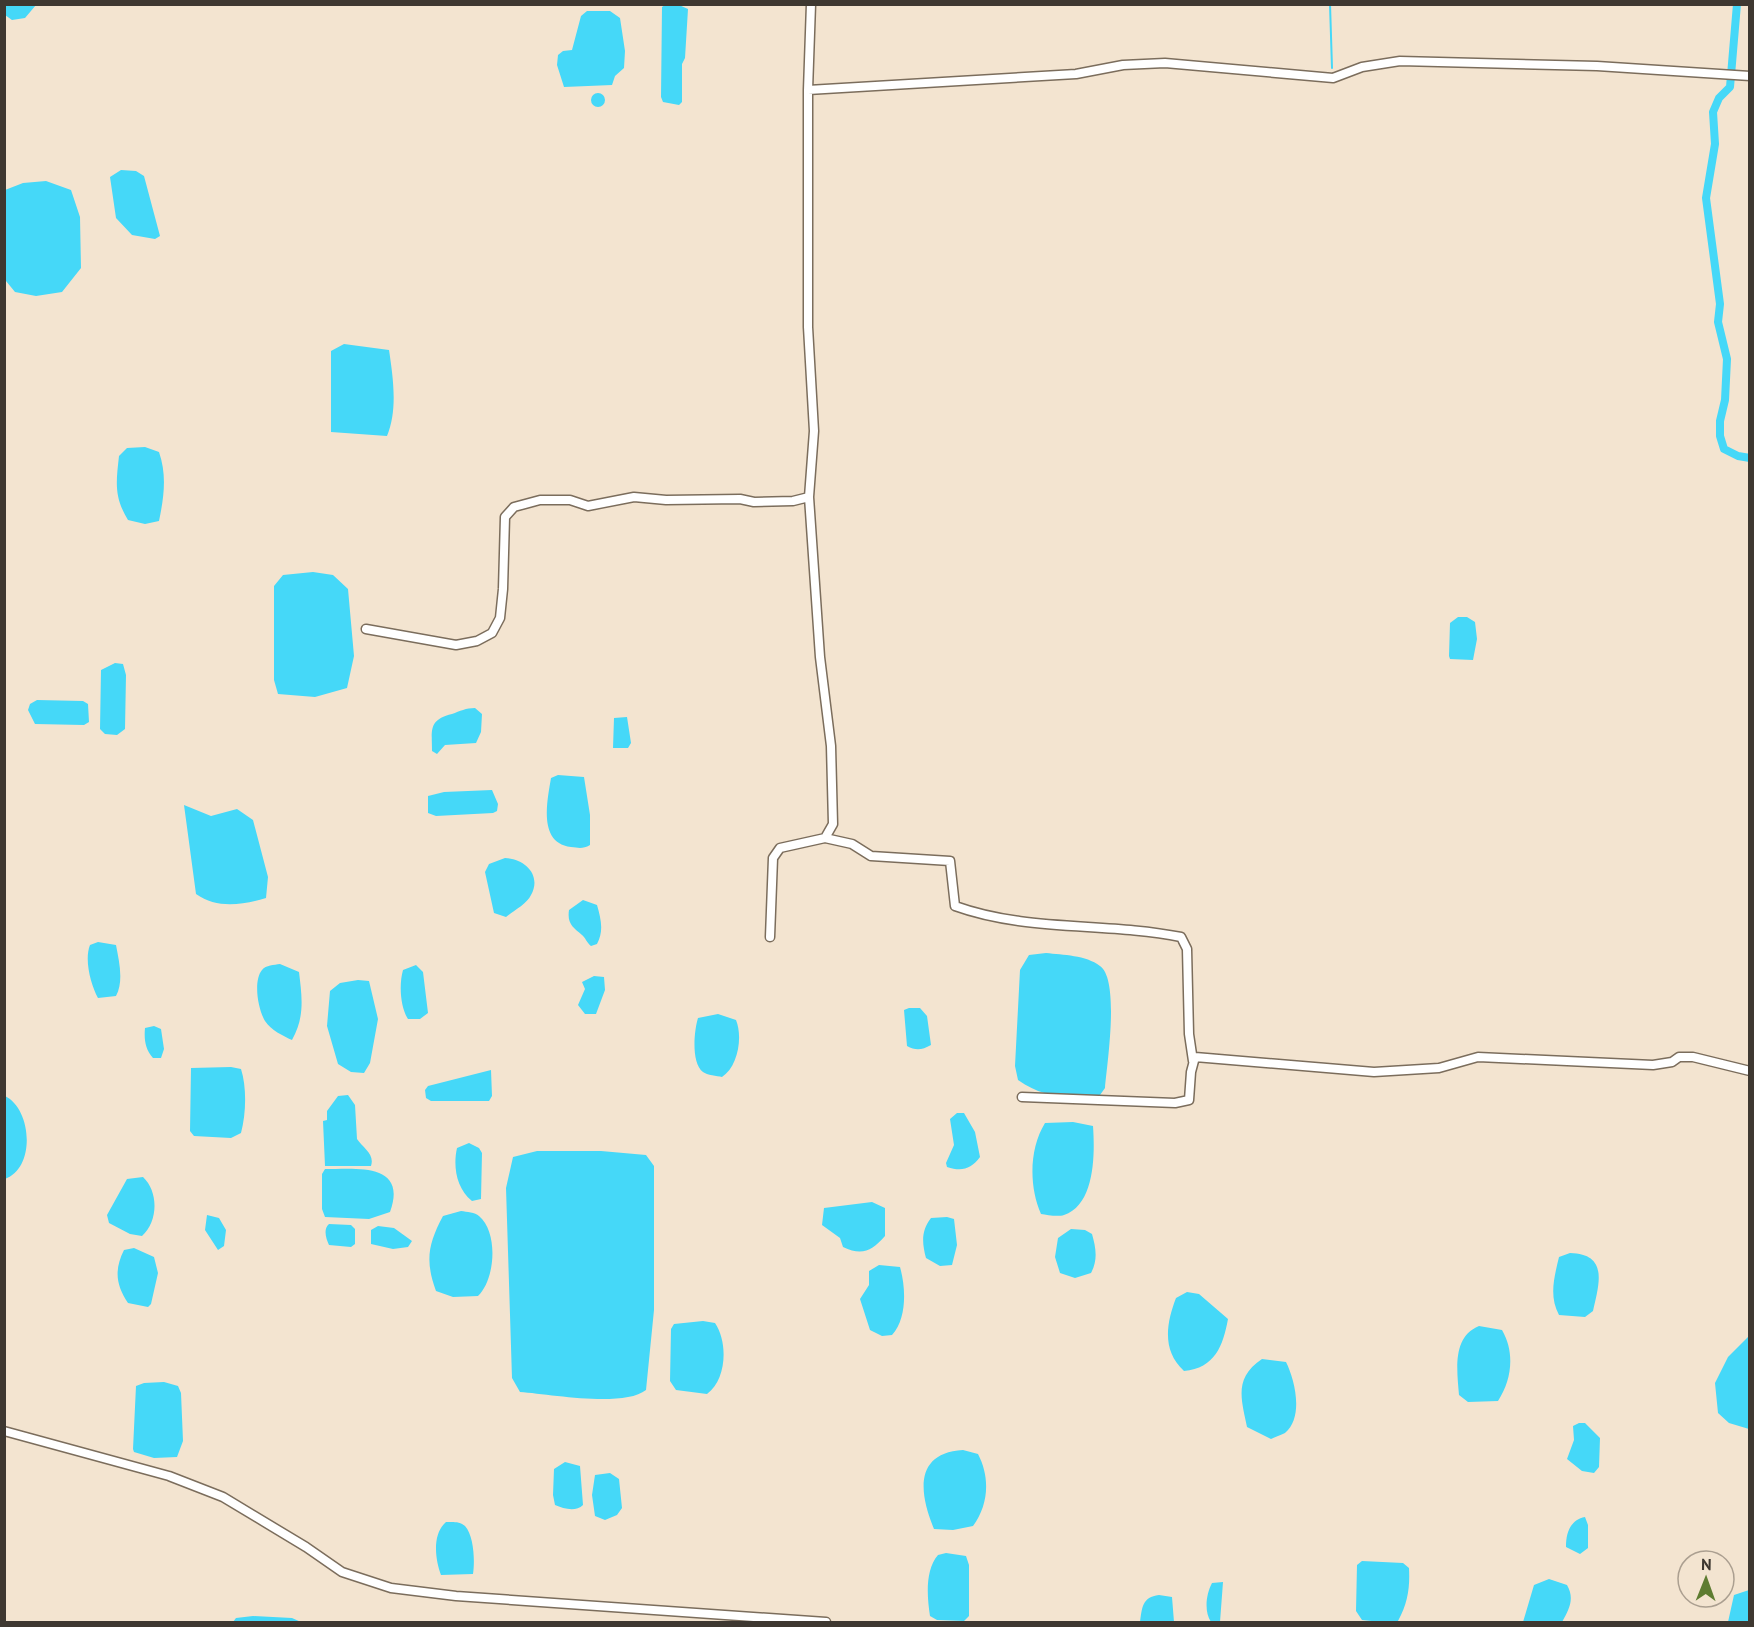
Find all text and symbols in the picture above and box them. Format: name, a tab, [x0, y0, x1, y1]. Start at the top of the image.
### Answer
north arrow	[1676, 1549, 1736, 1609]
text: N	[1701, 1554, 1712, 1574]

